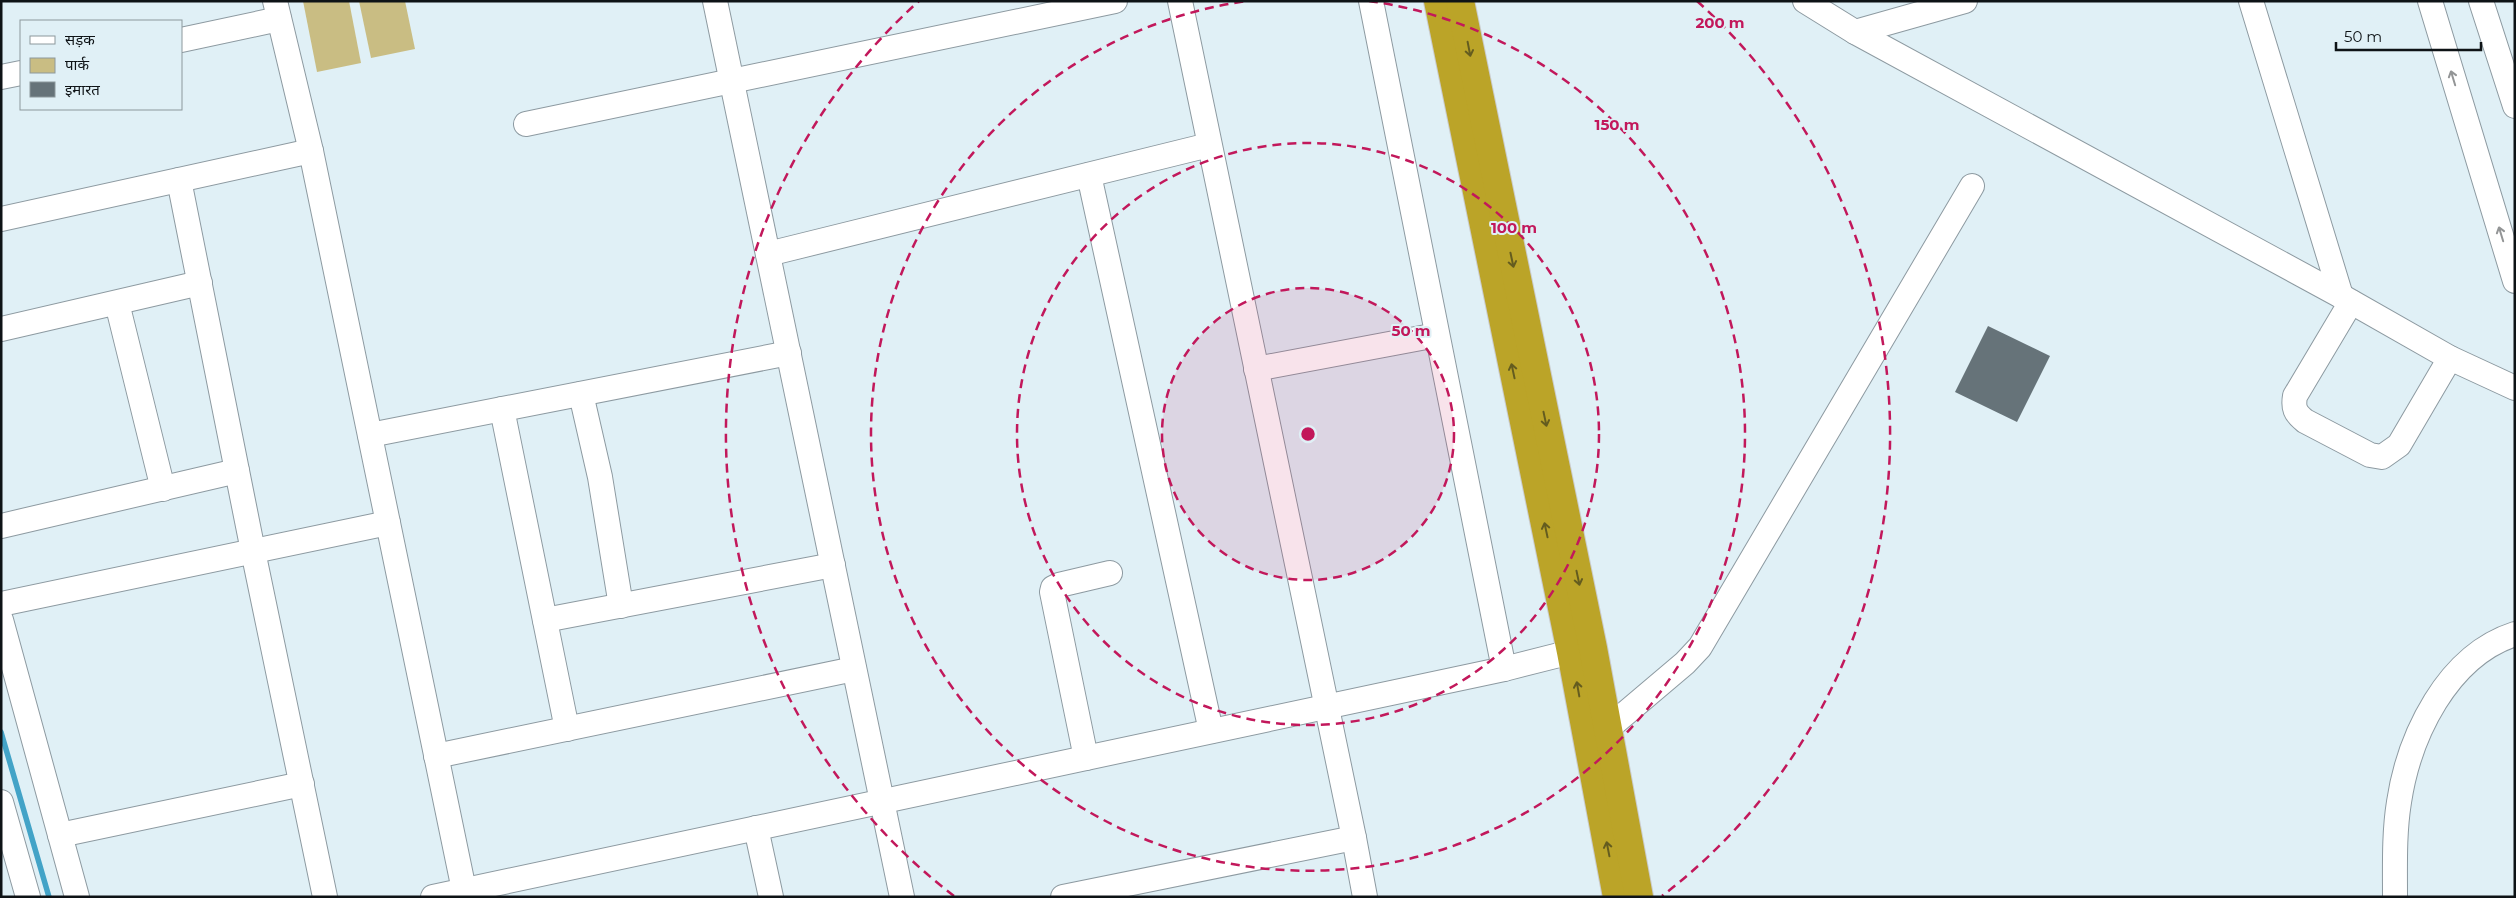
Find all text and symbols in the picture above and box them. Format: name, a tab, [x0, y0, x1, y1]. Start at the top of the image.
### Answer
text: 200 m	[1695, 13, 1745, 32]
legend	[20, 20, 182, 110]
scale bar	[2336, 20, 2481, 52]
text: 50 m	[2344, 27, 2382, 46]
text: सड़क	[65, 30, 95, 49]
one-way arrow	[1465, 41, 1474, 57]
text: पार्क	[65, 55, 89, 74]
one-way arrow	[2448, 71, 2458, 87]
text: इमारत	[65, 80, 100, 99]
text: 150 m	[1595, 115, 1639, 134]
text: 100 m	[1491, 218, 1537, 237]
one-way arrow	[2495, 226, 2505, 242]
one-way arrow	[1508, 251, 1517, 267]
text: 50 m	[1391, 321, 1431, 340]
one-way arrow	[1508, 363, 1517, 379]
one-way arrow	[1541, 410, 1550, 426]
centre of rings	[1299, 425, 1317, 443]
one-way arrow	[1541, 522, 1550, 538]
one-way arrow	[1574, 570, 1583, 586]
one-way arrow	[1572, 682, 1582, 698]
one-way arrow	[1603, 841, 1612, 857]

